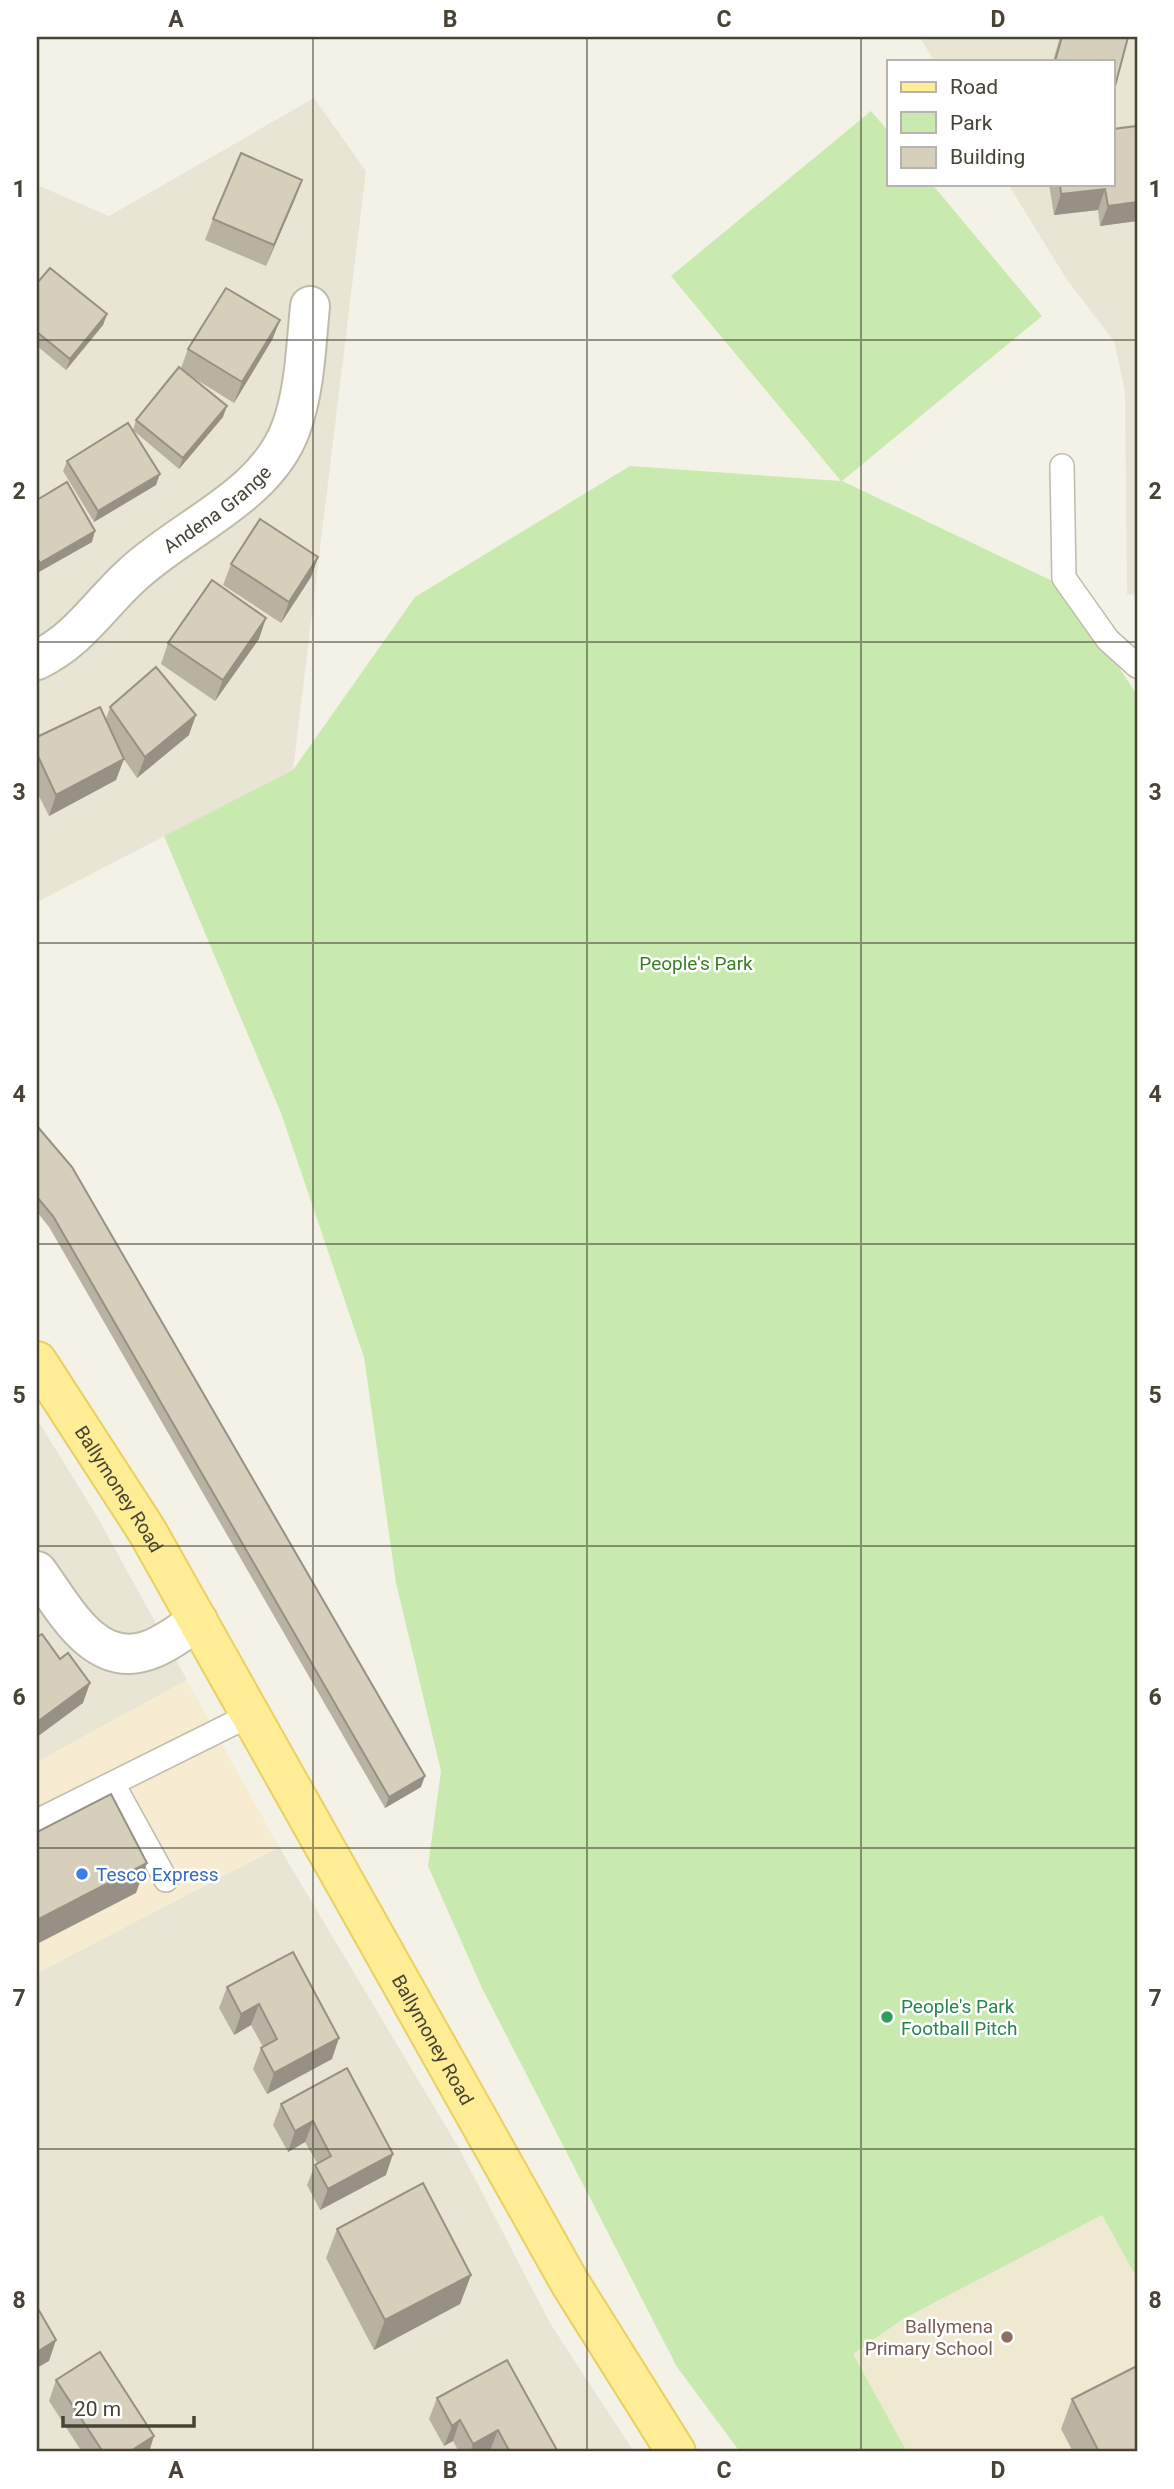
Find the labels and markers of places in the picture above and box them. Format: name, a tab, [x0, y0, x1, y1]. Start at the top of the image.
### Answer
place label: Tesco Express	[96, 1863, 219, 1886]
marker: Tesco Express	[74, 1866, 90, 1882]
place label: People's Park Football Pitch	[901, 1995, 1017, 2040]
marker: People's Park Football Pitch	[879, 2009, 895, 2025]
place label: Ballymena Primary School	[865, 2315, 993, 2360]
marker: Ballymena Primary School	[999, 2329, 1015, 2345]

